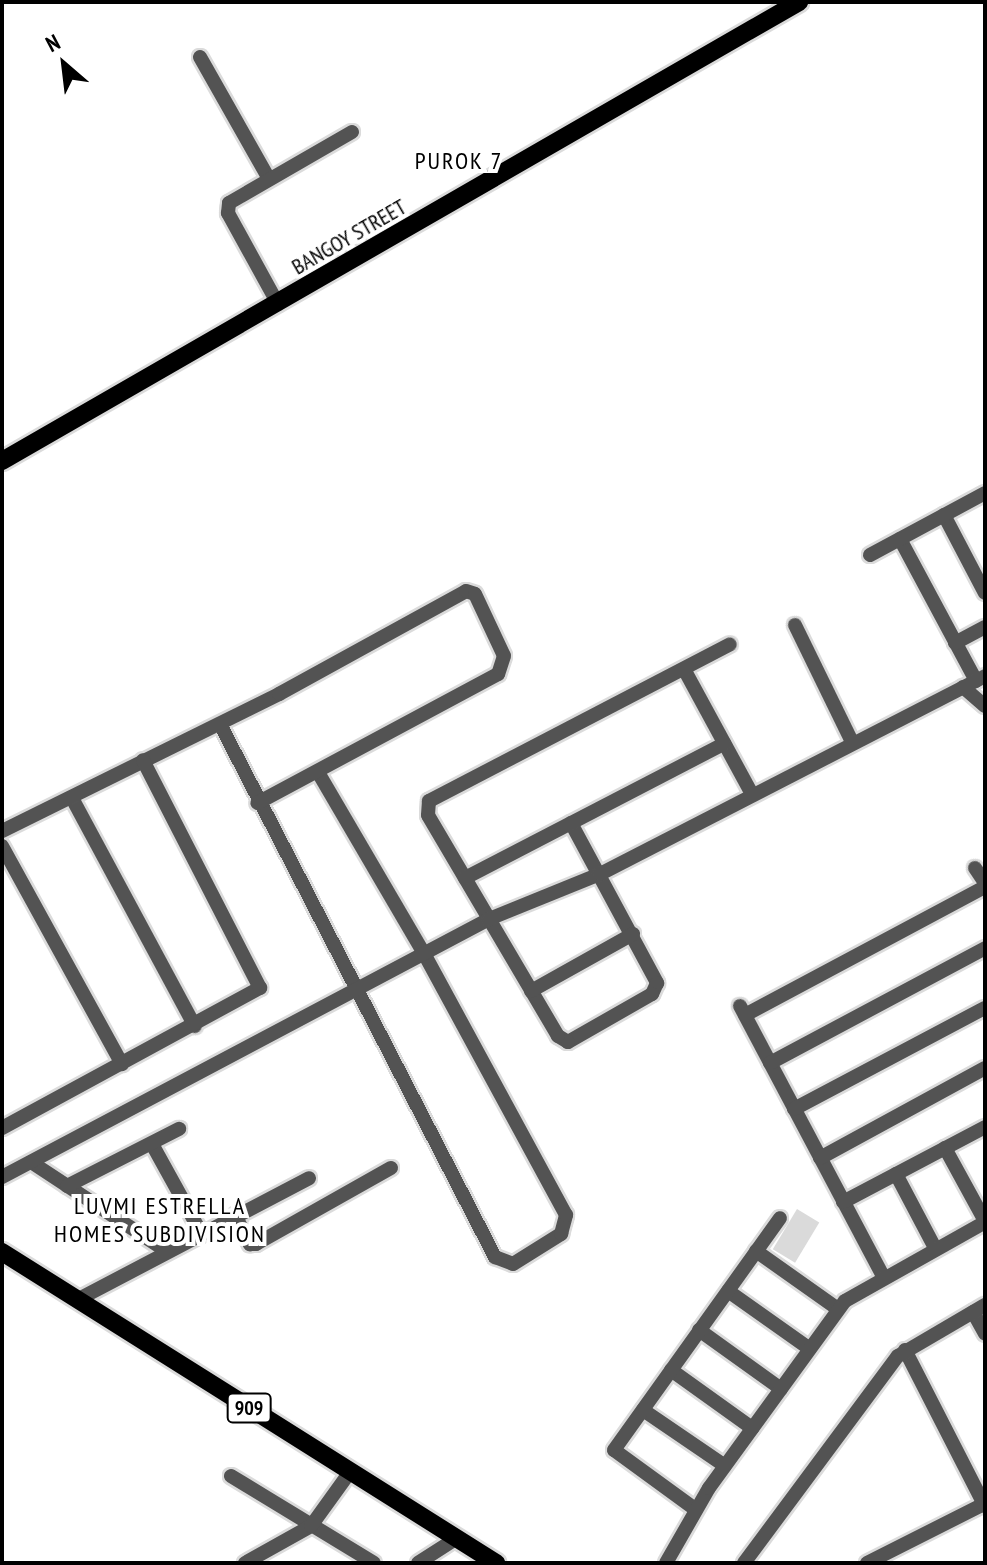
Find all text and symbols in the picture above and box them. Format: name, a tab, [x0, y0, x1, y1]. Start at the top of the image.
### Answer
north arrow	[24, 24, 104, 104]
text: N	[41, 28, 65, 58]
district label: PUROK 7	[414, 147, 504, 175]
street label: BANGOY STREET	[287, 194, 411, 280]
district label: LUVMI ESTRELLA HOMES SUBDIVISION	[54, 1192, 266, 1248]
road number: 909	[225, 1392, 273, 1424]

